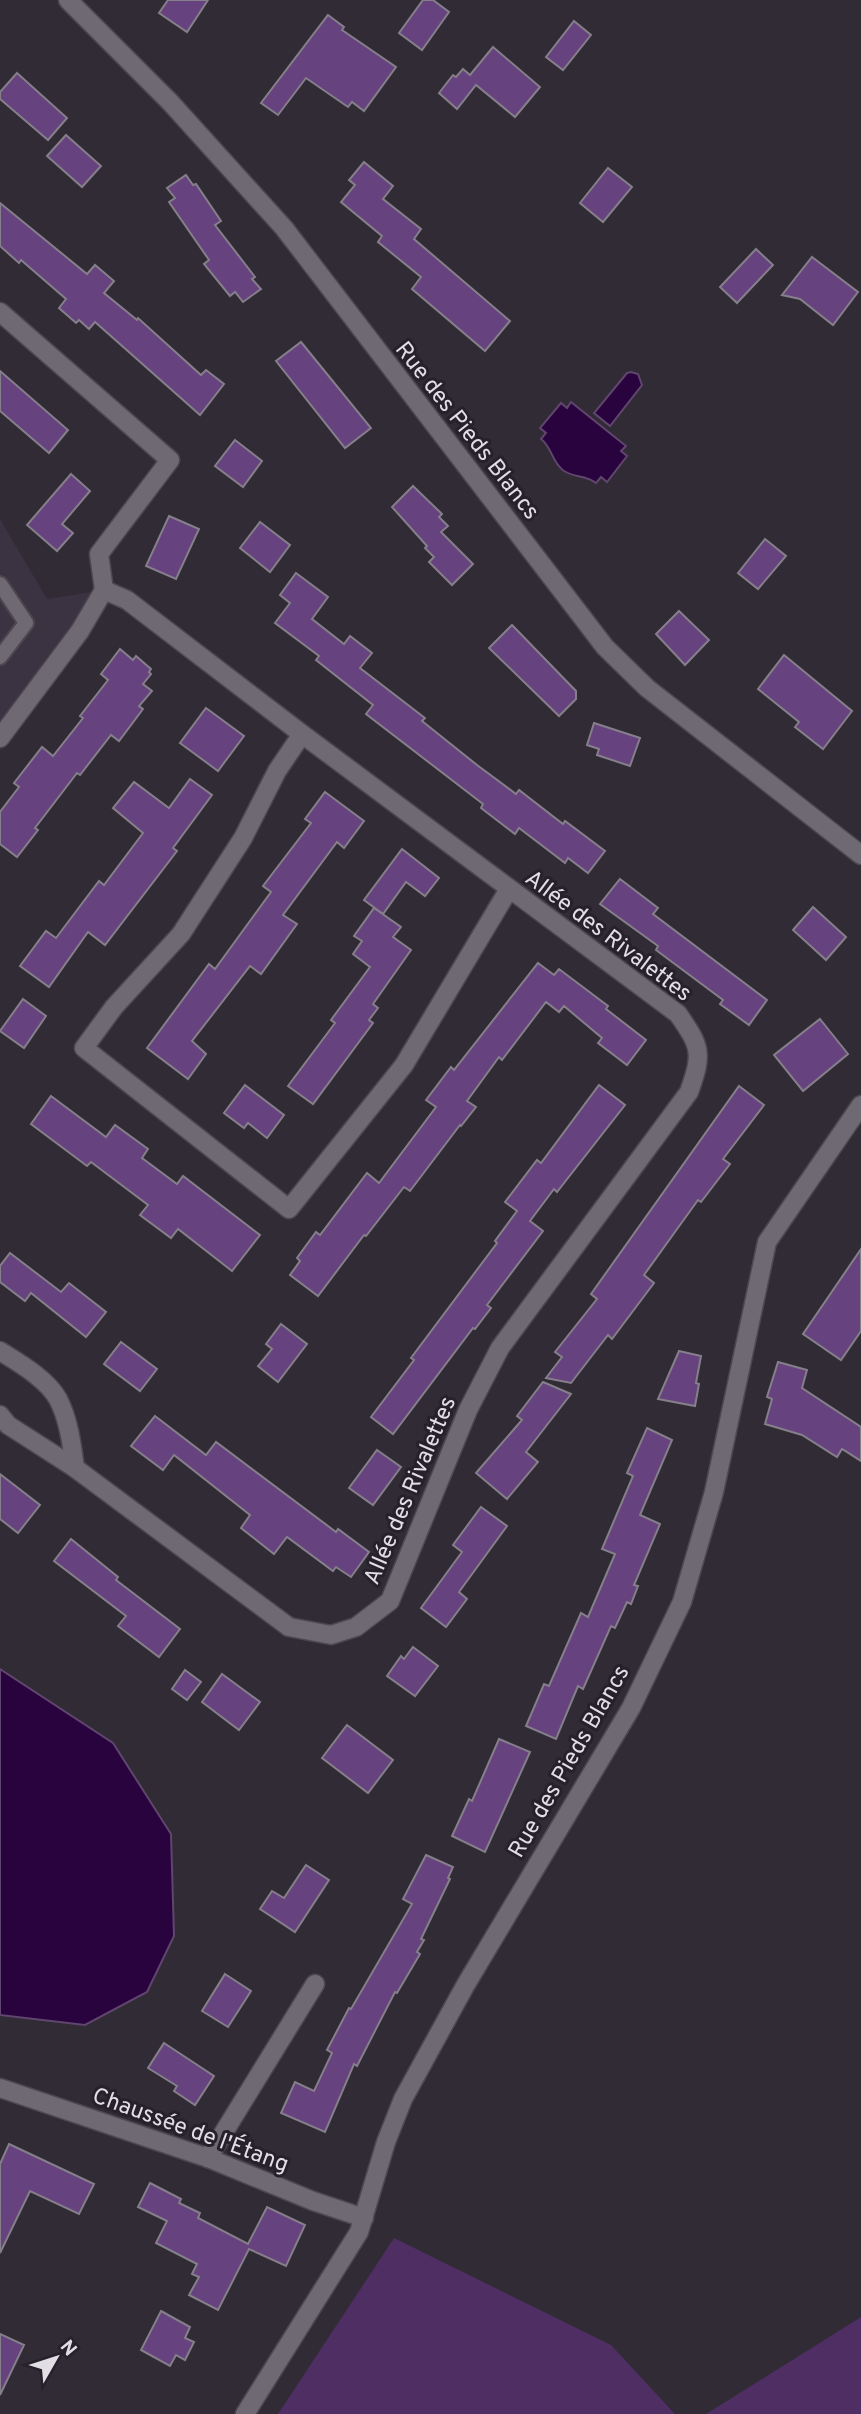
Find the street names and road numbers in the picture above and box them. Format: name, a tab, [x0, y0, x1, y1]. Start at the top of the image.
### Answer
street label: Rue des Pieds Blancs	[388, 337, 545, 526]
street label: Allée des Rivalettes	[518, 865, 697, 1009]
street label: Allée des Rivalettes	[359, 1393, 464, 1589]
street label: Rue des Pieds Blancs	[503, 1661, 637, 1864]
street label: Chaussée de l'Étang	[88, 2081, 293, 2180]

